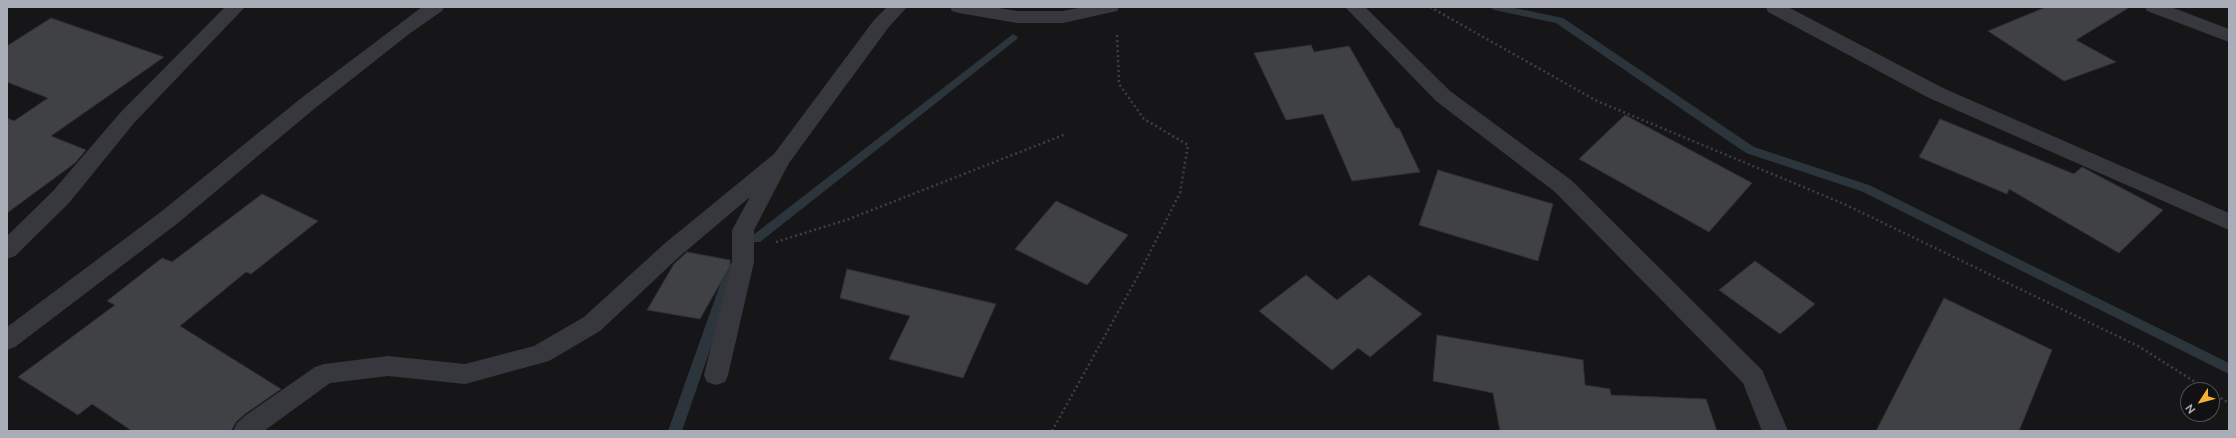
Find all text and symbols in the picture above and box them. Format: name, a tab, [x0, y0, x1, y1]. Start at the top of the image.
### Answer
north arrow	[2180, 382, 2220, 422]
text: N	[2183, 402, 2198, 416]

